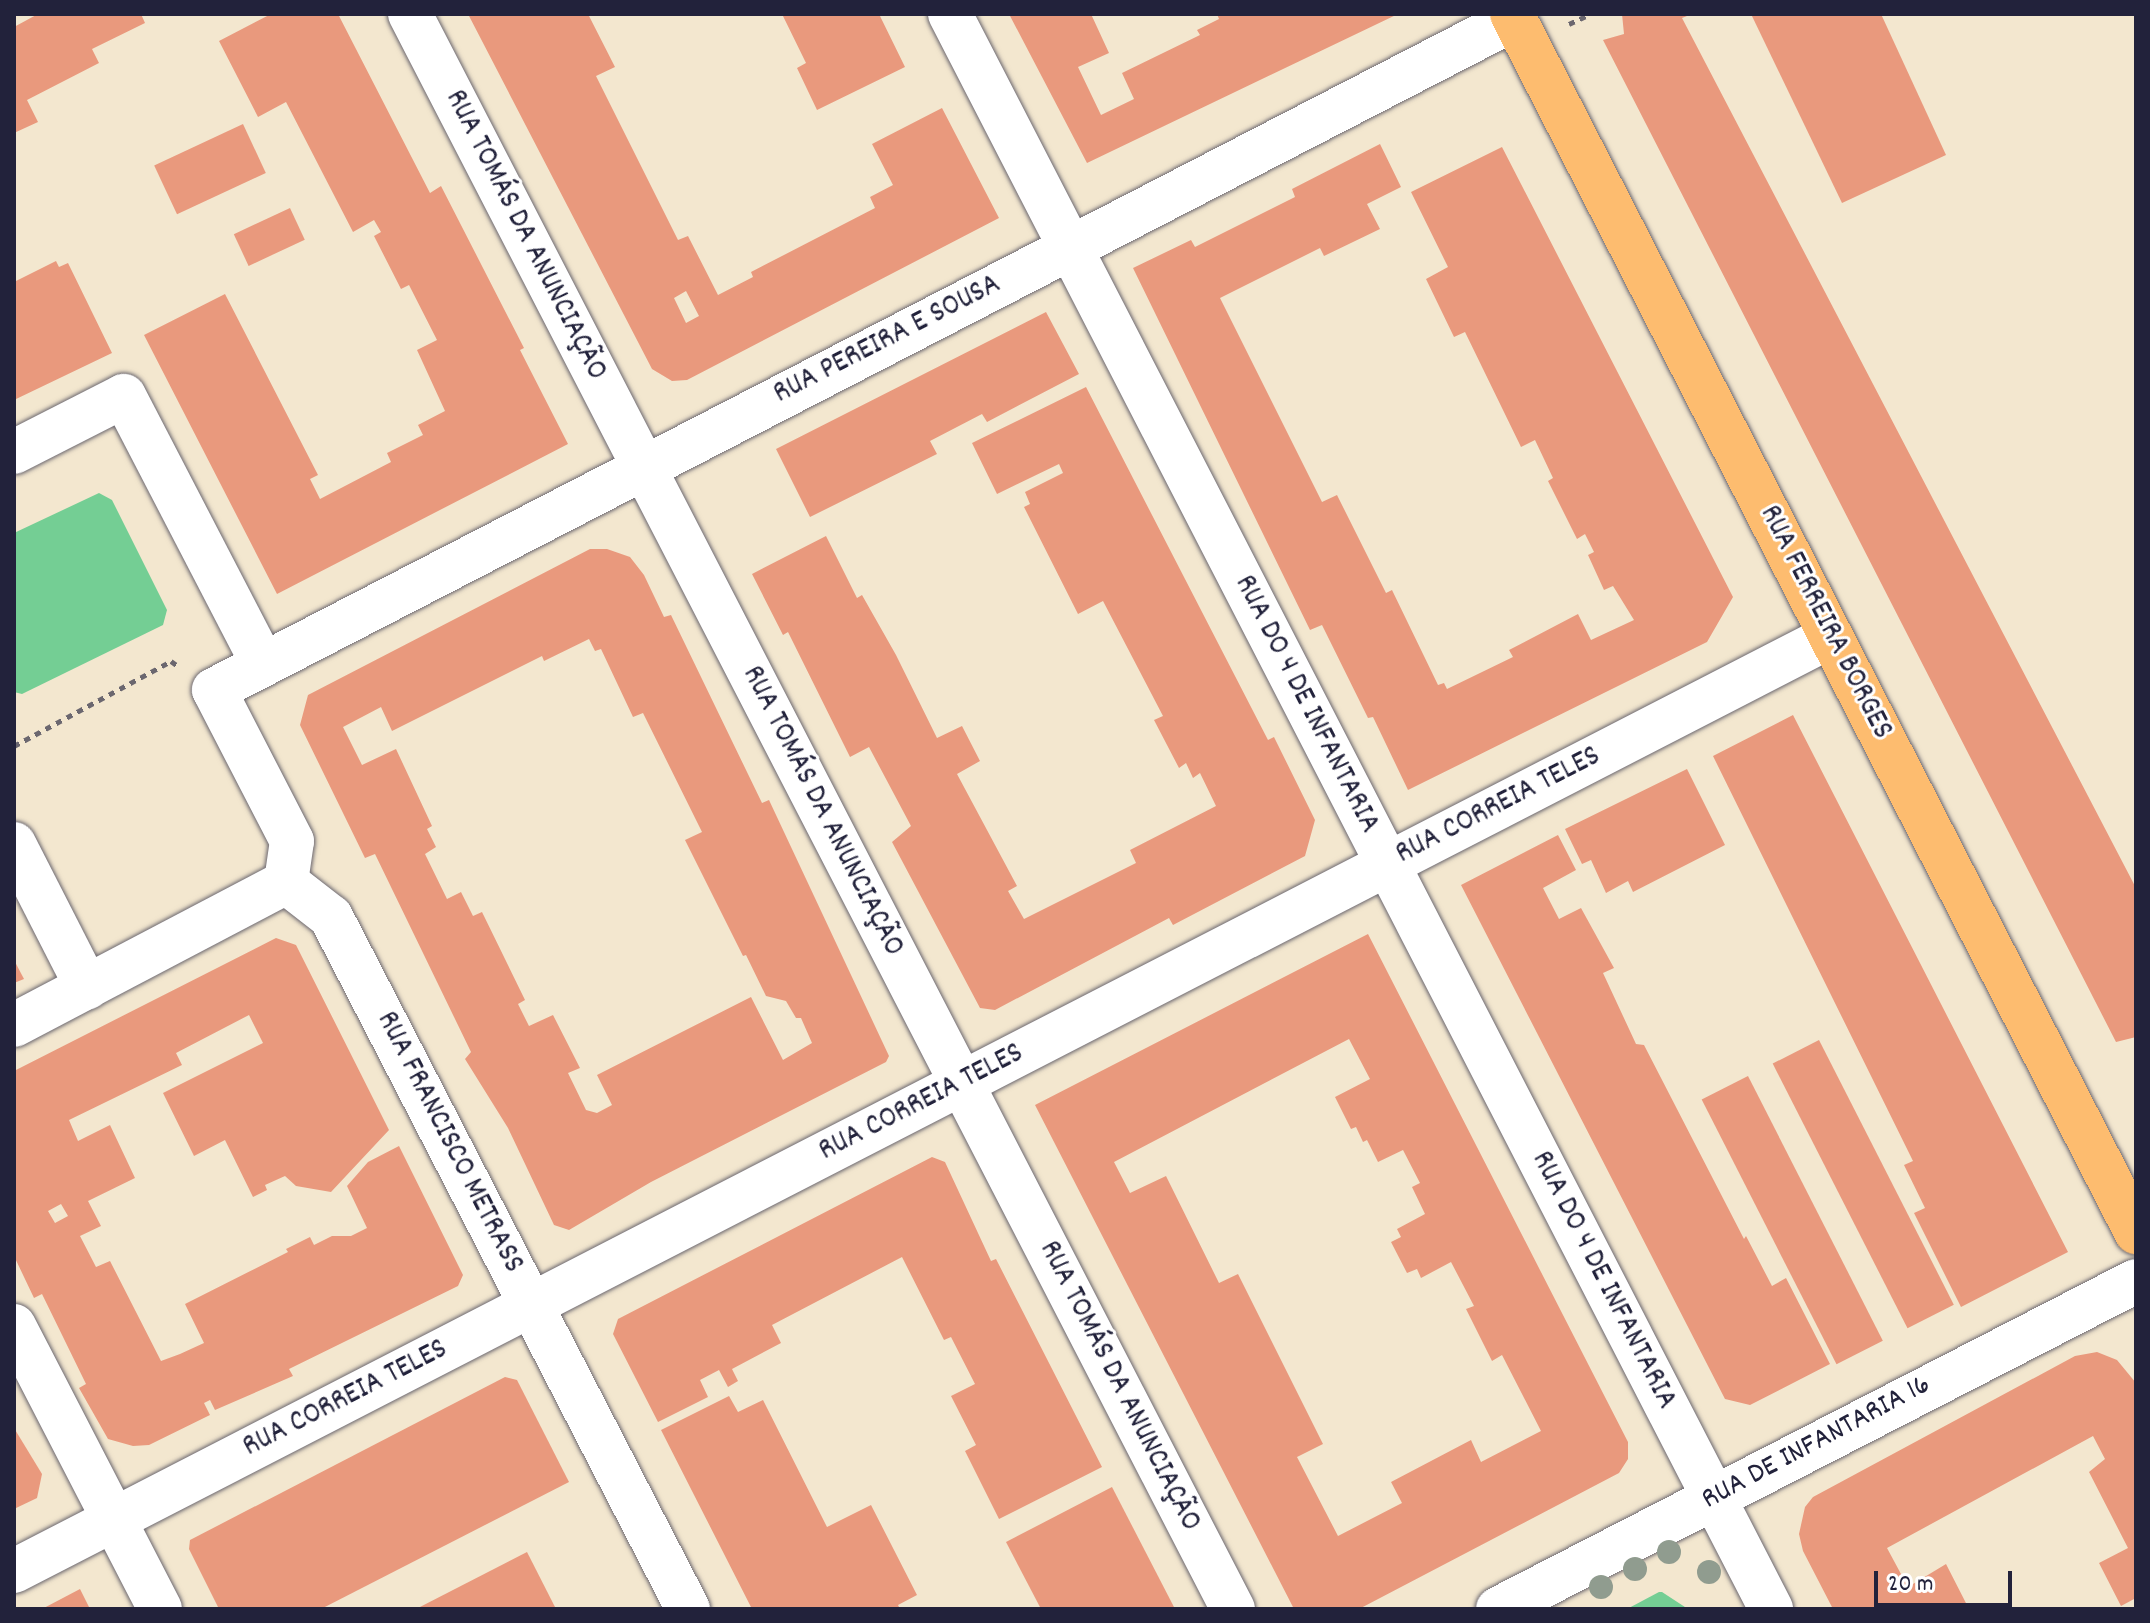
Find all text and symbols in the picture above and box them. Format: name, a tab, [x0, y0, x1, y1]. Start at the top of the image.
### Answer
street label: RUA TOMÁS DA ANUNCIAÇÃO	[435, 85, 613, 387]
street label: RUA PEREIRA E SOUSA	[768, 268, 1008, 414]
street label: RUA FERREIRA BORGES	[1750, 500, 1898, 746]
street label: RUA DO 4 DE INFANTARIA	[1224, 570, 1386, 840]
street label: RUA TOMÁS DA ANUNCIAÇÃO	[732, 661, 910, 963]
street label: RUA CORREIA TELES	[1391, 740, 1607, 874]
street label: RUA FRANCISCO METRASS	[366, 1006, 530, 1280]
street label: RUA CORREIA TELES	[814, 1037, 1030, 1171]
street label: RUA DO 4 DE INFANTARIA	[1521, 1146, 1683, 1416]
street label: RUA TOMÁS DA ANUNCIAÇÃO	[1029, 1236, 1207, 1538]
street label: RUA CORREIA TELES	[238, 1333, 454, 1467]
street label: RUA DE INFANTARIA 16	[1697, 1369, 1937, 1519]
scale bar	[1878, 1555, 2016, 1605]
text: 20 m	[1888, 1568, 1934, 1602]

